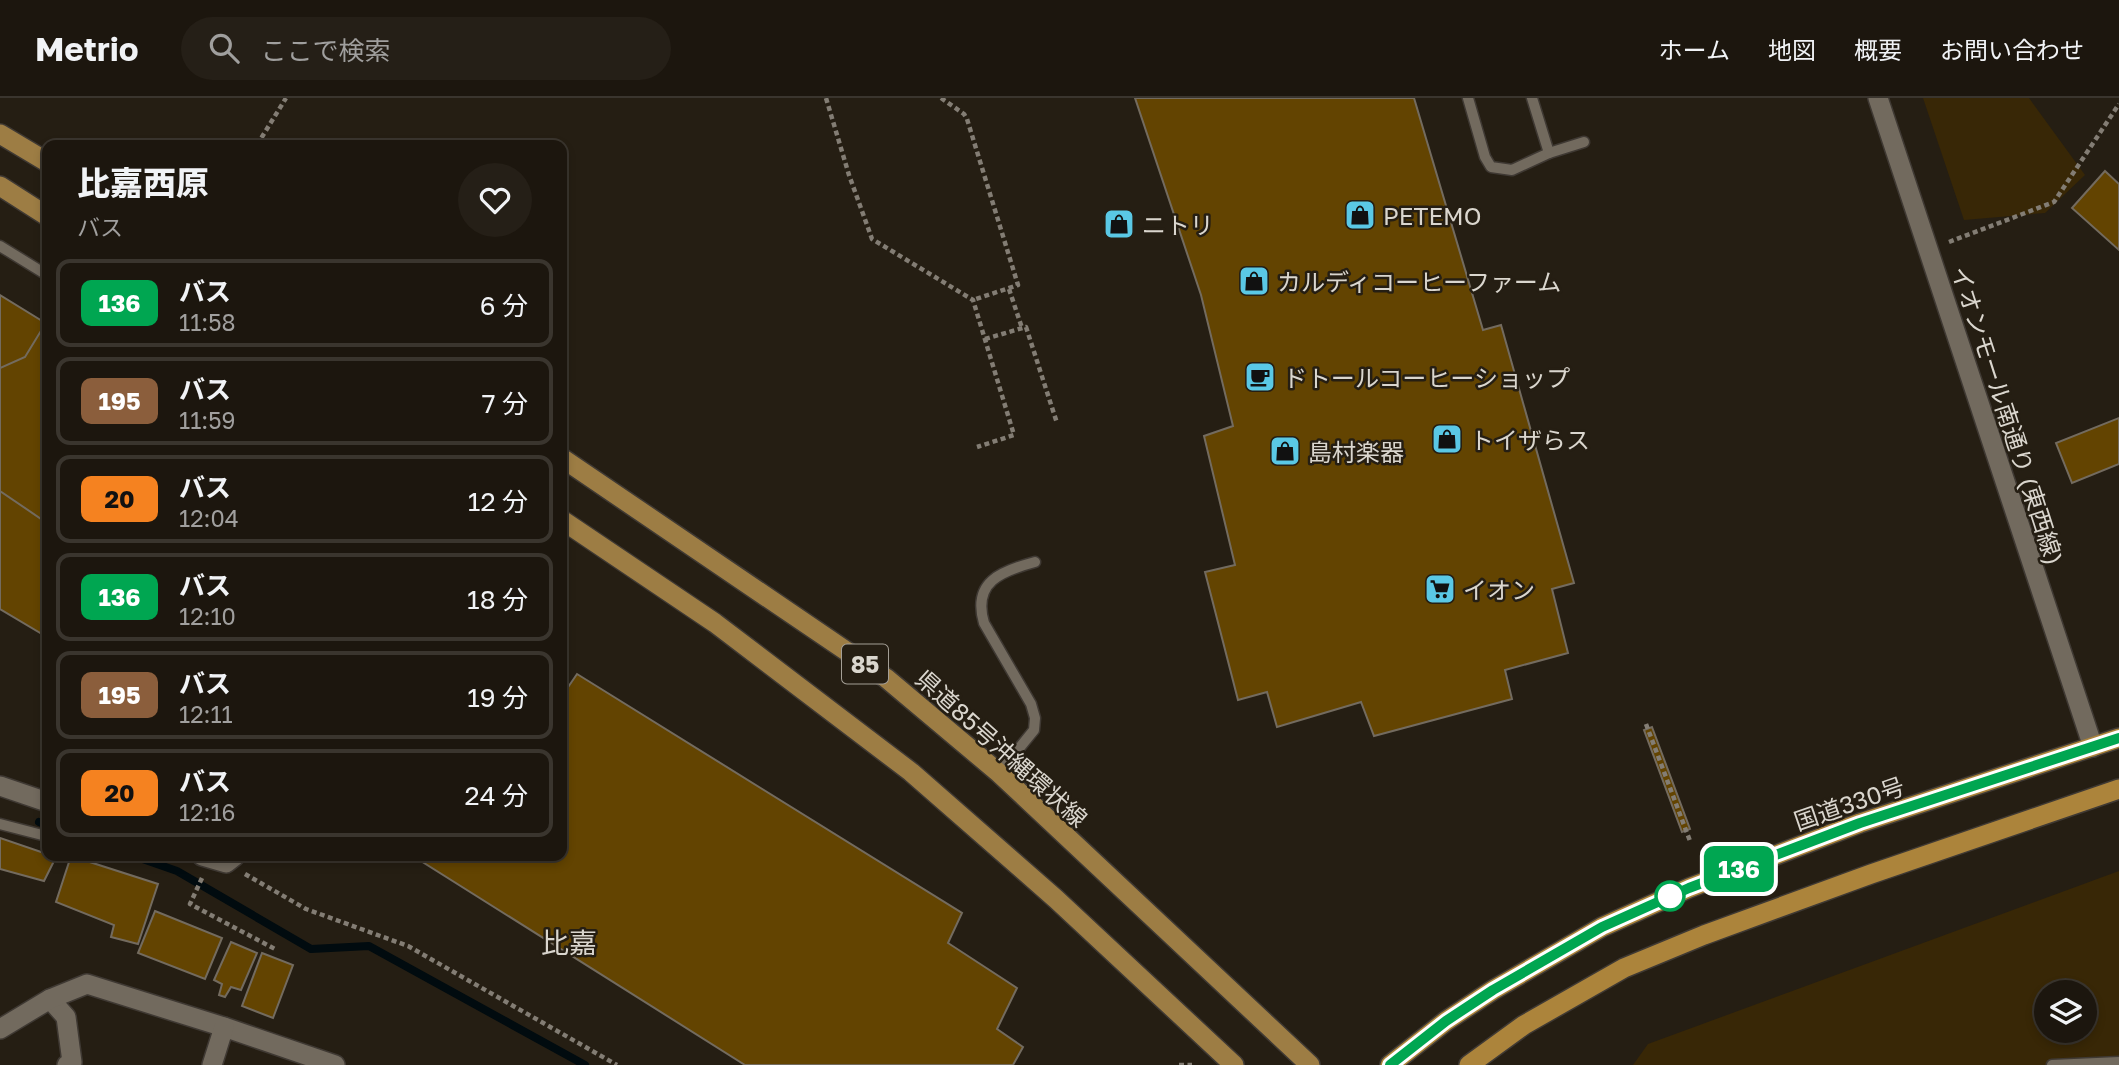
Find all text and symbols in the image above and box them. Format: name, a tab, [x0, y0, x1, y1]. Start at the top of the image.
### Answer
search box	[181, 17, 671, 80]
text: Metrio	[35, 29, 139, 68]
icon: search	[205, 29, 243, 67]
text: ここで検索	[261, 35, 391, 66]
text: ホーム	[1659, 35, 1730, 64]
text: 地図	[1768, 35, 1816, 64]
text: 概要	[1854, 35, 1902, 64]
text: お問い合わせ	[1940, 35, 2084, 64]
text: 比嘉西原	[77, 163, 209, 202]
button: heart	[458, 163, 532, 237]
shop icon: PETEMO	[1343, 198, 1377, 232]
place label: PETEMO	[1383, 201, 1482, 230]
shop icon: ニトリ	[1102, 207, 1136, 241]
place label: ニトリ	[1142, 210, 1214, 239]
text: バス	[77, 213, 123, 241]
street label: イオンモール南通り (東西線)	[1946, 262, 2070, 568]
shop icon: カルディコーヒーファーム	[1237, 264, 1271, 298]
place label: カルディコーヒーファーム	[1277, 267, 1561, 296]
text: バス	[179, 276, 231, 307]
text: 136	[98, 288, 141, 317]
text: 6 分	[480, 290, 528, 321]
text: 11:58	[179, 308, 236, 336]
cafe icon: ドトールコーヒーショップ	[1243, 360, 1277, 394]
place label: ドトールコーヒーショップ	[1283, 363, 1570, 392]
text: バス	[179, 374, 231, 405]
text: 195	[98, 386, 141, 415]
text: 7 分	[482, 388, 528, 419]
text: 11:59	[179, 406, 235, 434]
shop icon: トイザらス	[1430, 422, 1464, 456]
place label: トイザらス	[1470, 425, 1590, 454]
shop icon: 島村楽器	[1268, 434, 1302, 468]
place label: 島村楽器	[1308, 437, 1404, 466]
text: バス	[179, 472, 231, 503]
text: 20	[104, 484, 135, 513]
text: 12 分	[468, 486, 528, 517]
text: 12:04	[179, 504, 239, 532]
text: バス	[179, 570, 231, 601]
supermarket icon: イオン	[1423, 572, 1457, 606]
place label: イオン	[1463, 575, 1535, 604]
text: 136	[98, 582, 141, 611]
text: 18 分	[467, 584, 528, 615]
text: 12:10	[179, 602, 236, 630]
road number: 85	[842, 644, 888, 684]
street label: 県道85号沖縄環状線	[910, 663, 1094, 833]
text: バス	[179, 668, 231, 699]
text: 195	[98, 680, 141, 709]
text: 19 分	[467, 682, 528, 713]
text: 12:11	[179, 700, 233, 728]
text: バス	[179, 766, 231, 797]
street label: 国道330号	[1790, 771, 1908, 835]
text: 20	[104, 778, 135, 807]
text: 24 分	[465, 780, 528, 811]
text: 12:16	[179, 798, 235, 826]
line badge: 136	[1699, 846, 1779, 892]
text: 136	[1718, 854, 1760, 883]
unlabelled marker	[1655, 881, 1685, 911]
district label: 比嘉	[541, 926, 597, 959]
map controls	[2034, 980, 2097, 1043]
button: layers	[2034, 980, 2097, 1043]

